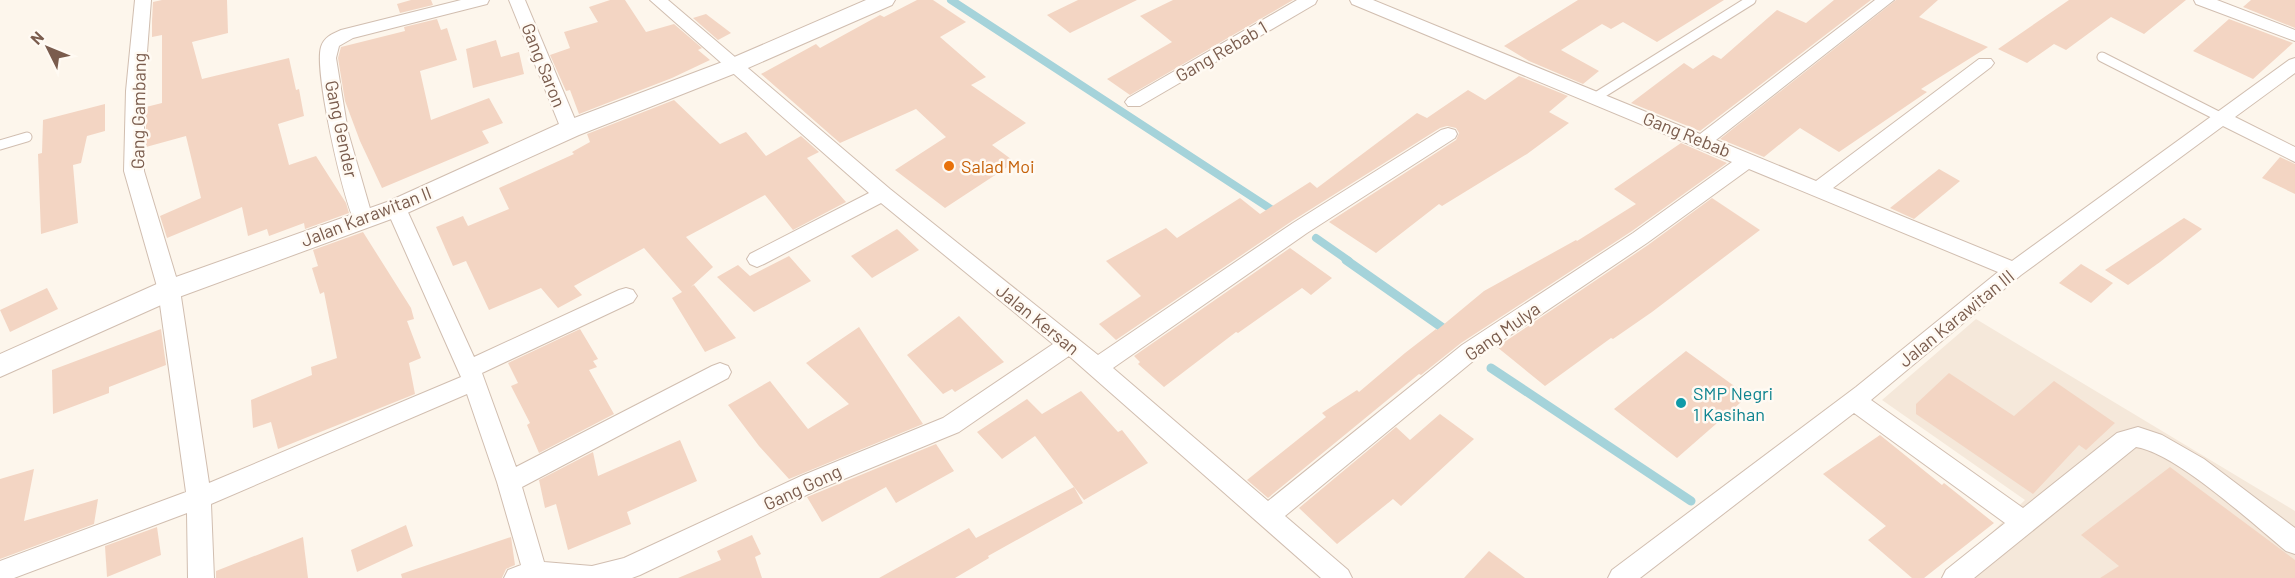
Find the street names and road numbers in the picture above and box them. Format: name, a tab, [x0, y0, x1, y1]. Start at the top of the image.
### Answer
street label: Gang Rebab 1	[1171, 16, 1271, 86]
street label: Gang Saron	[517, 20, 571, 110]
street label: Gang Gambang	[126, 53, 150, 169]
street label: Gang Gender	[321, 78, 363, 180]
street label: Gang Rebab	[1640, 106, 1734, 162]
street label: Jalan Karawitan II	[298, 181, 434, 251]
street label: Jalan Karawitan III	[1894, 265, 2018, 371]
street label: Jalan Kersan	[992, 279, 1084, 359]
street label: Gang Mulya	[1460, 297, 1544, 365]
street label: Gang Gong	[760, 459, 844, 515]

